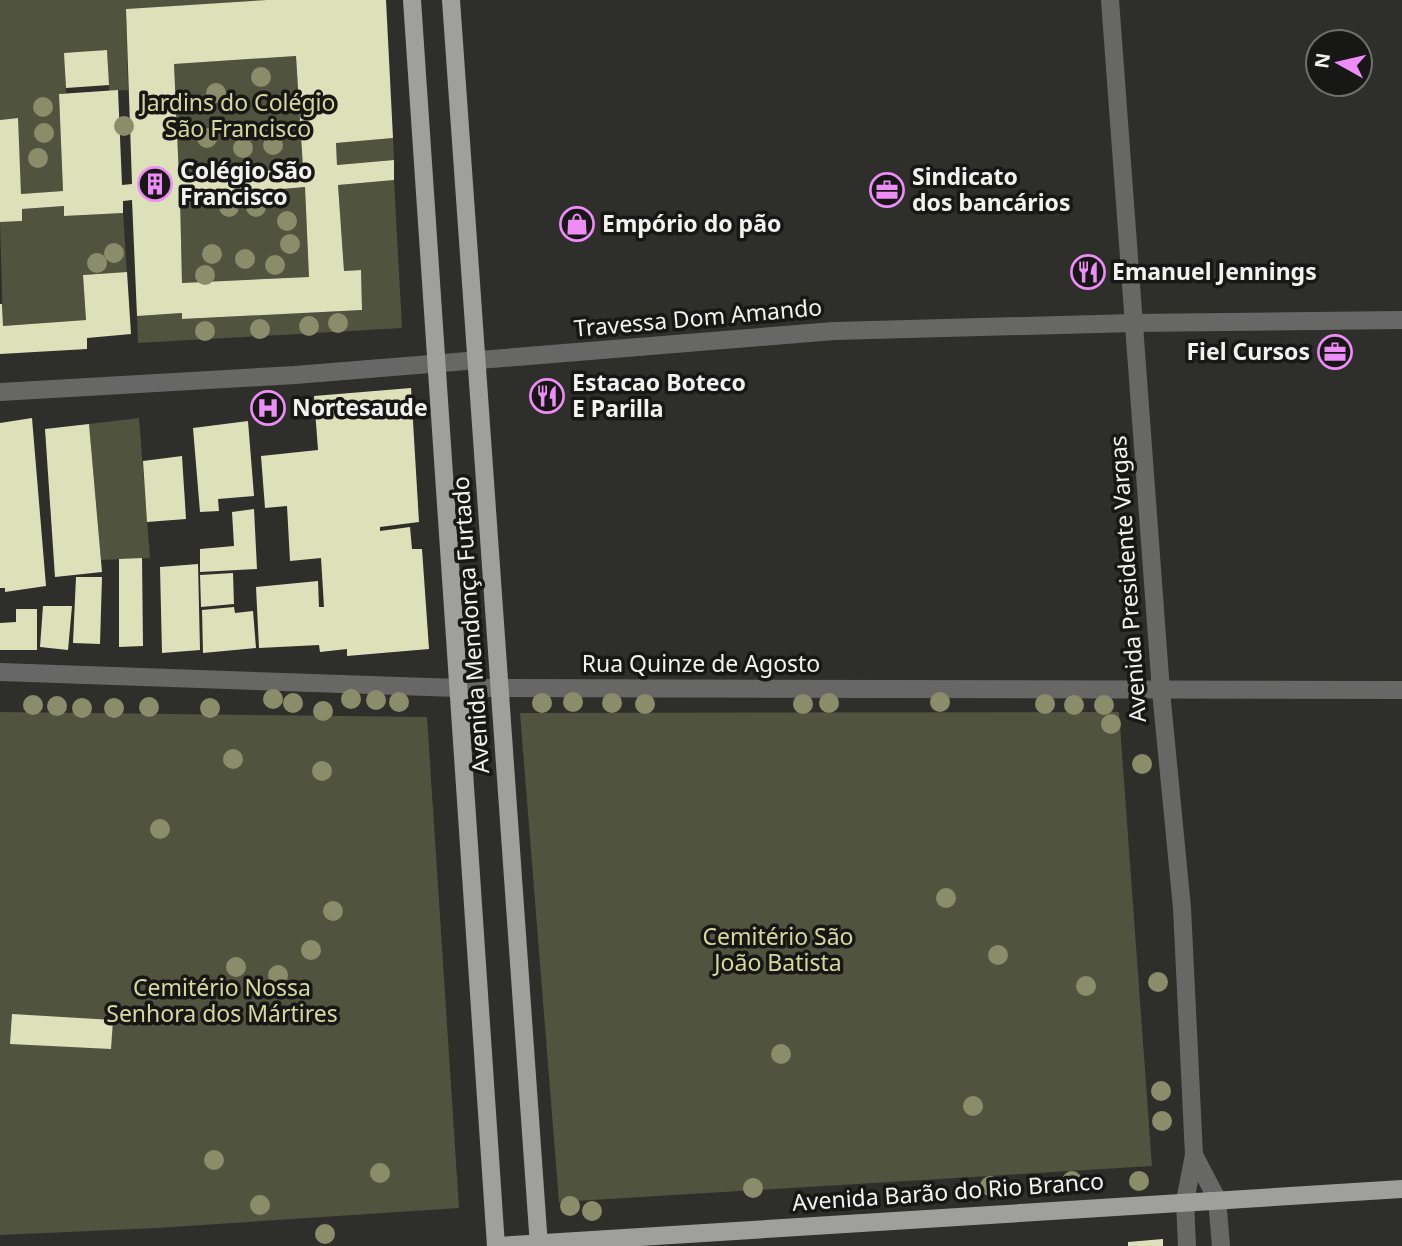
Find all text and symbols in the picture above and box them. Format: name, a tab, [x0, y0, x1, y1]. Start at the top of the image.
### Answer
north arrow	[1304, 28, 1374, 98]
text: N	[1308, 51, 1336, 70]
park label: Jardins do Colégio São Francisco	[139, 86, 335, 144]
place label: Colégio São Francisco	[180, 154, 312, 212]
place label: Sindicato dos bancários	[912, 160, 1070, 218]
building icon: Colégio São Francisco	[136, 165, 174, 203]
office icon: Sindicato dos bancários	[868, 171, 906, 209]
shop icon: Empório do pão	[558, 205, 596, 243]
place label: Empório do pão	[602, 207, 781, 239]
restaurant icon: Emanuel Jennings	[1069, 253, 1107, 291]
place label: Emanuel Jennings	[1112, 255, 1317, 287]
street label: Travessa Dom Amando	[573, 290, 823, 344]
office icon: Fiel Cursos	[1316, 333, 1354, 371]
place label: Fiel Cursos	[1186, 335, 1310, 367]
place label: Estacao Boteco E Parilla	[572, 366, 746, 424]
restaurant icon: Estacao Boteco E Parilla	[528, 377, 566, 415]
hospital icon: Nortesaude	[249, 389, 287, 427]
place label: Nortesaude	[292, 391, 428, 423]
street label: Avenida Presidente Vargas	[1101, 435, 1153, 724]
street label: Avenida Mendonça Furtado	[444, 475, 496, 775]
street label: Rua Quinze de Agosto	[582, 647, 820, 679]
park label: Cemitério São João Batista	[703, 920, 854, 978]
park label: Cemitério Nossa Senhora dos Mártires	[106, 971, 338, 1029]
street label: Avenida Barão do Rio Branco	[791, 1164, 1105, 1218]

